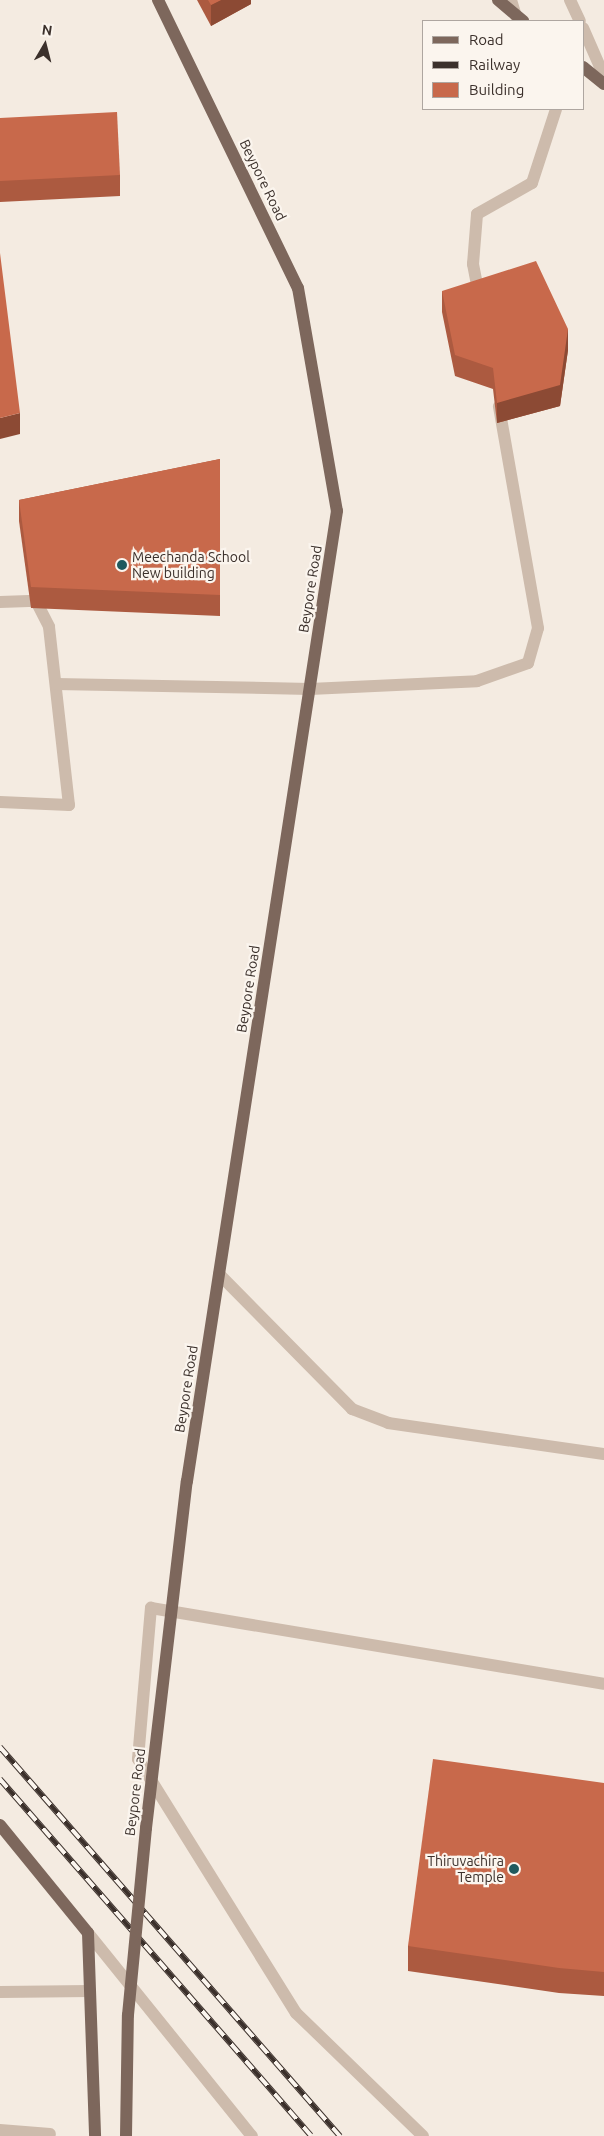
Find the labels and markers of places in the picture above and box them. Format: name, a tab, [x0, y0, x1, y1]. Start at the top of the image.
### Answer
place label: Meechanda School New building	[132, 549, 250, 582]
marker: Meechanda School New building	[116, 559, 128, 571]
place label: Thiruvachira Temple	[427, 1853, 504, 1885]
marker: Thiruvachira Temple	[508, 1863, 520, 1875]

